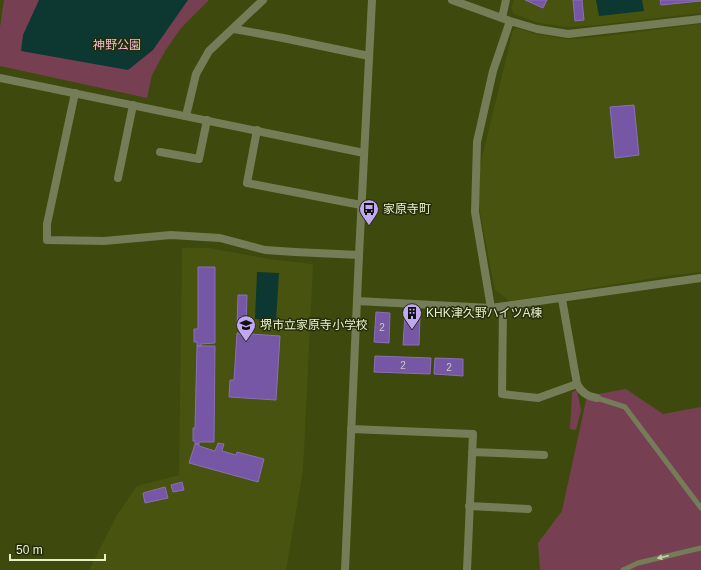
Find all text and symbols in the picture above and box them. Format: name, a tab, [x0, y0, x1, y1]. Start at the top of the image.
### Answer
park label: 神野公園	[93, 38, 141, 52]
bus stop icon: 家原寺町	[358, 198, 380, 226]
place label: 家原寺町	[383, 202, 431, 216]
building icon: KHK津久野ハイツA棟	[401, 302, 423, 330]
place label: KHK津久野ハイツA棟	[426, 306, 542, 320]
school or university icon: 堺市立家原寺小学校	[235, 314, 257, 342]
place label: 堺市立家原寺小学校	[260, 318, 368, 332]
house number: 2	[379, 322, 385, 333]
house number: 2	[400, 360, 406, 371]
house number: 2	[446, 362, 452, 373]
scale bar	[10, 536, 105, 562]
text: 50 m	[16, 543, 43, 557]
one-way arrow	[657, 555, 669, 561]

